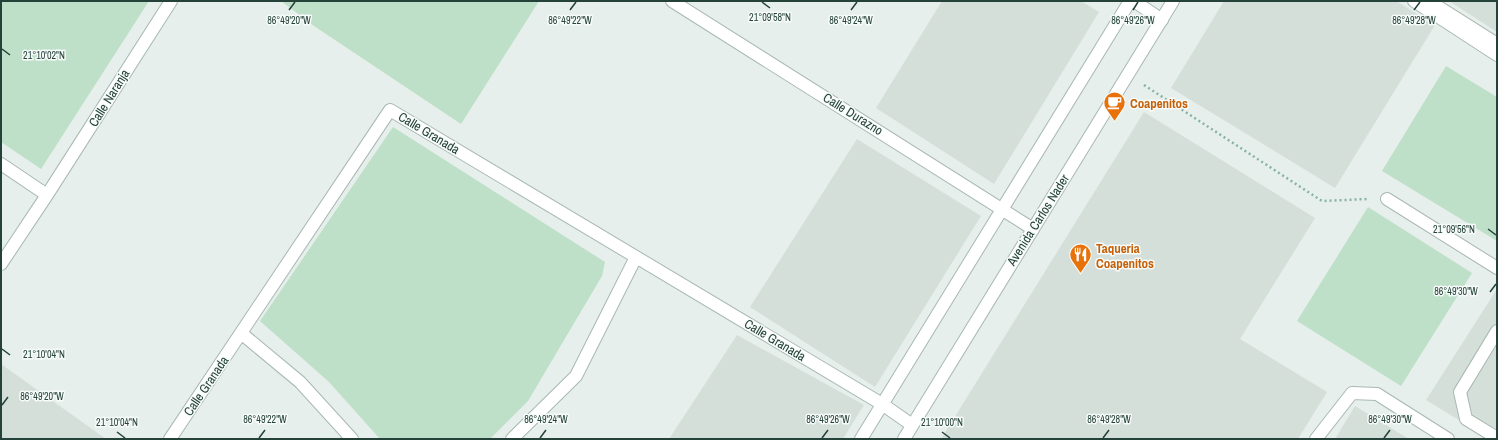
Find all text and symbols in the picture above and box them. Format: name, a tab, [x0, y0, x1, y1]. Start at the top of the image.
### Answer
text: 21°09'58"N	[749, 11, 791, 24]
text: 86°49'20"W	[267, 14, 311, 27]
text: 86°49'22"W	[548, 14, 592, 27]
text: 86°49'24"W	[829, 14, 873, 27]
text: 86°49'26"W	[1111, 14, 1155, 27]
text: 86°49'28"W	[1392, 14, 1436, 27]
text: 21°10'02"N	[23, 49, 65, 62]
street label: Calle Naranja	[85, 66, 133, 130]
street label: Calle Durazno	[820, 89, 886, 139]
cafe icon: Coapenitos	[1102, 90, 1128, 123]
place label: Coapenitos	[1130, 95, 1188, 112]
street label: Calle Granada	[395, 108, 463, 158]
street label: Avenida Carlos Nader	[1003, 171, 1073, 270]
text: 21°09'56"N	[1433, 223, 1475, 236]
place label: Taqueria Coapenitos	[1096, 240, 1154, 272]
restaurant icon: Taqueria Coapenitos	[1068, 242, 1094, 275]
text: 86°49'30"W	[1434, 285, 1478, 298]
street label: Calle Granada	[741, 315, 809, 365]
text: 21°10'04"N	[23, 348, 65, 361]
street label: Calle Granada	[180, 353, 232, 419]
text: 86°49'20"W	[20, 390, 64, 403]
text: 86°49'22"W	[243, 413, 287, 426]
text: 86°49'24"W	[524, 413, 568, 426]
text: 86°49'26"W	[806, 413, 850, 426]
text: 86°49'28"W	[1087, 413, 1131, 426]
text: 86°49'30"W	[1368, 413, 1412, 426]
text: 21°10'04"N	[96, 416, 138, 429]
text: 21°10'00"N	[921, 416, 963, 429]

